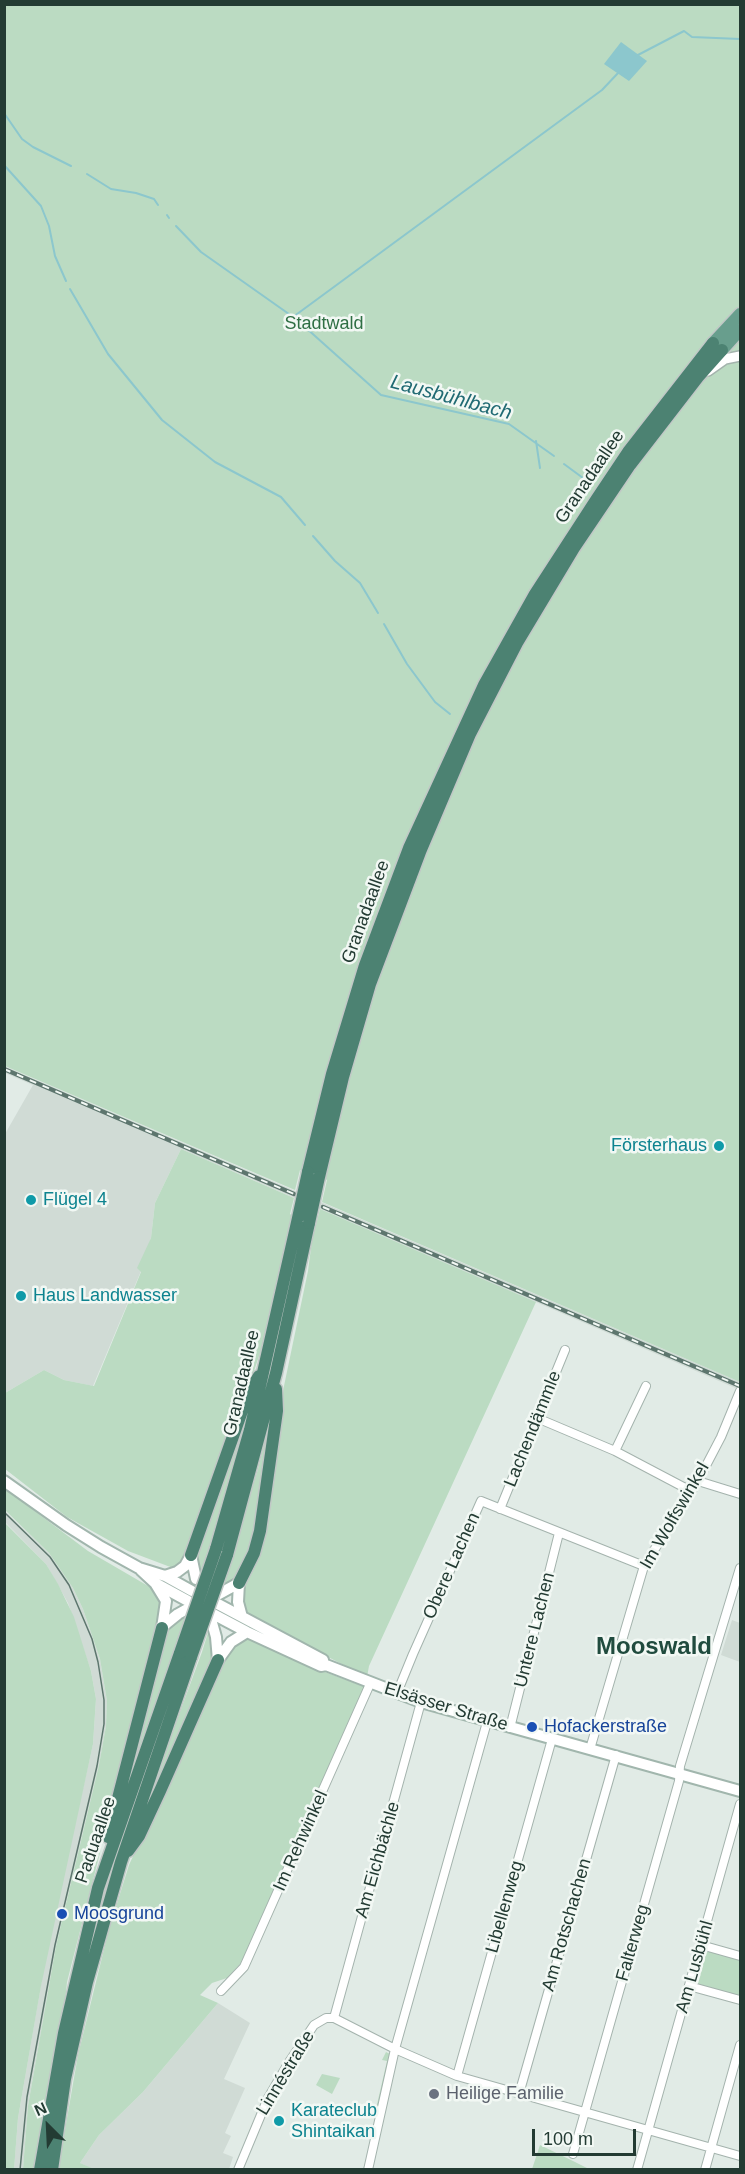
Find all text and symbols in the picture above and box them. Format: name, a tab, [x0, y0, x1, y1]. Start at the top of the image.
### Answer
park label: Stadtwald	[284, 313, 364, 335]
water label: Lausbühlbach	[388, 370, 514, 426]
street label: Granadaallee	[551, 426, 629, 528]
street label: Granadaallee	[337, 858, 395, 966]
place label: Försterhaus	[611, 1135, 707, 1157]
marker: Försterhaus	[712, 1139, 726, 1153]
place label: Flügel 4	[43, 1189, 107, 1211]
marker: Flügel 4	[24, 1193, 38, 1207]
place label: Haus Landwasser	[33, 1285, 177, 1307]
marker: Haus Landwasser	[14, 1289, 28, 1303]
street label: Granadaallee	[219, 1328, 265, 1438]
street label: Lachendämmle	[500, 1368, 566, 1490]
street label: Im Wolfswinkel	[636, 1459, 714, 1573]
street label: Obere Lachen	[419, 1509, 485, 1623]
street label: Untere Lachen	[510, 1570, 560, 1690]
district label: Mooswald	[596, 1633, 712, 1661]
street label: Elsässer Straße	[382, 1678, 510, 1736]
place label: Hofackerstraße	[544, 1716, 667, 1738]
marker: Hofackerstraße	[525, 1720, 539, 1734]
street label: Im Rehwinkel	[269, 1787, 333, 1895]
street label: Paduaallee	[71, 1794, 121, 1886]
street label: Am Eichbächle	[351, 1799, 405, 1921]
street label: Am Rotschachen	[538, 1856, 596, 1994]
street label: Libellenweg	[482, 1858, 528, 1956]
street label: Falterweg	[612, 1902, 654, 1984]
place label: Moosgrund	[74, 1903, 164, 1925]
marker: Moosgrund	[55, 1907, 69, 1921]
street label: Am Lusbühl	[672, 1918, 718, 2016]
street label: Linnéstraße	[252, 2027, 320, 2119]
place label: Heilige Familie	[446, 2083, 564, 2105]
marker: Heilige Familie	[427, 2087, 441, 2101]
north arrow	[18, 2096, 78, 2156]
text: N	[32, 2099, 49, 2119]
place label: Karateclub Shintaikan	[291, 2100, 377, 2142]
marker: Karateclub Shintaikan	[272, 2114, 286, 2128]
scale bar	[535, 2117, 638, 2155]
text: 100 m	[543, 2129, 593, 2149]

